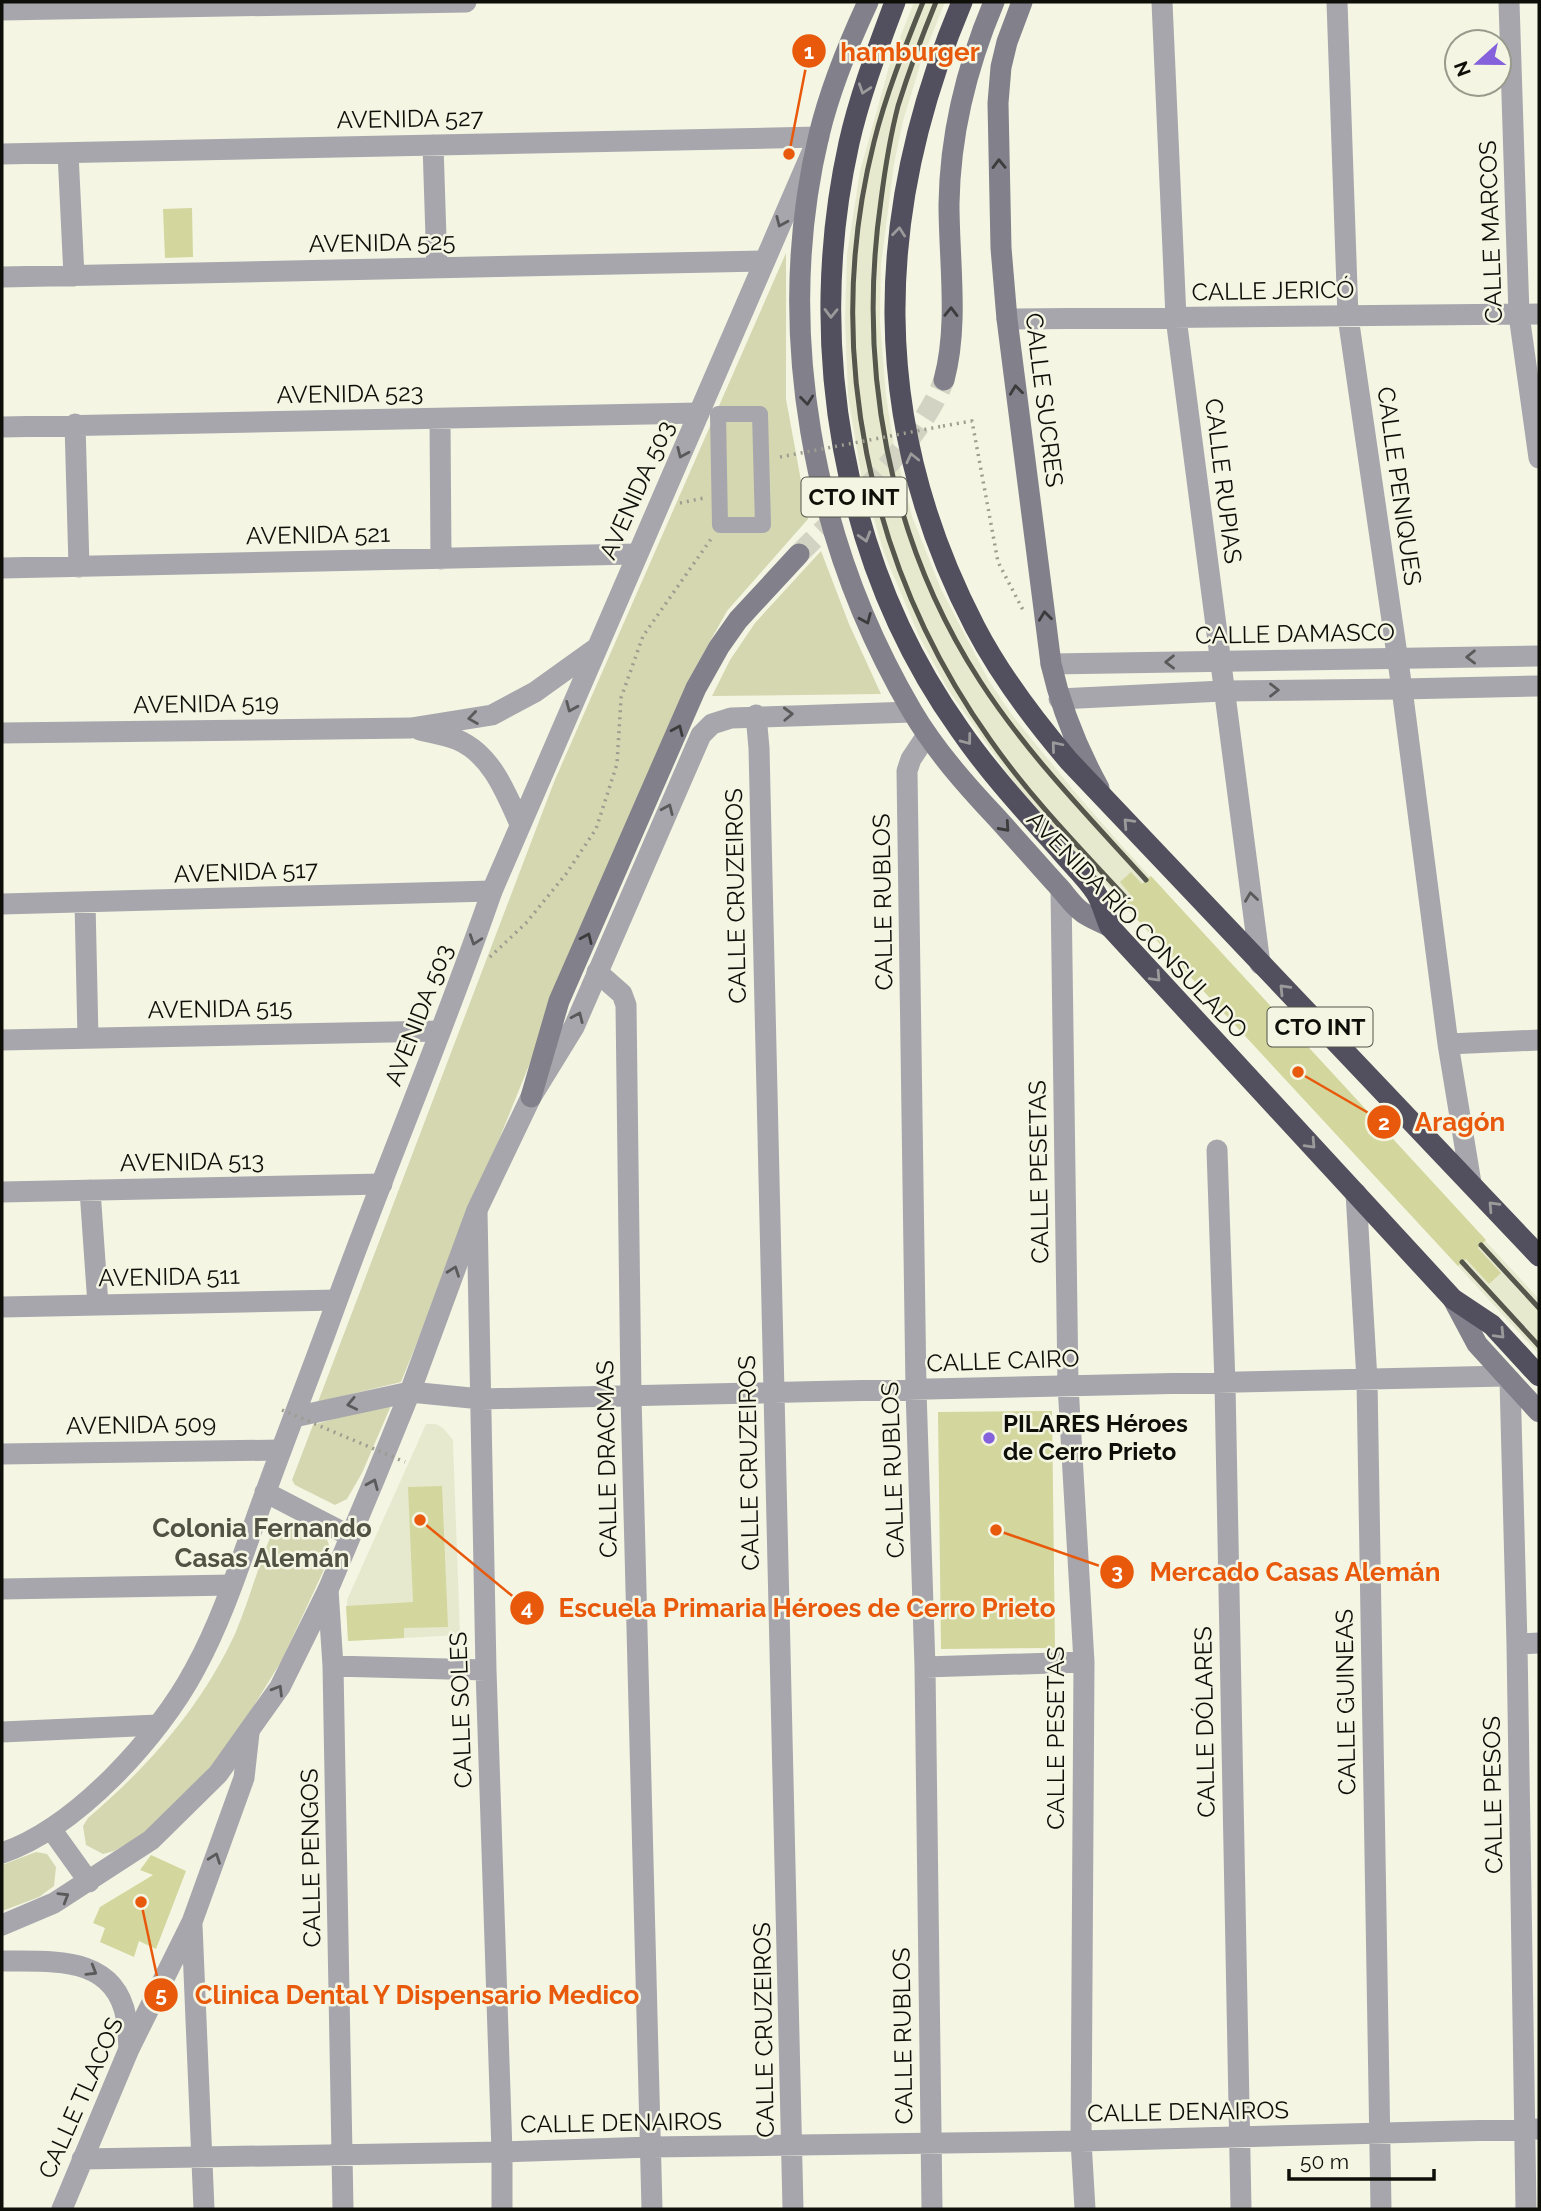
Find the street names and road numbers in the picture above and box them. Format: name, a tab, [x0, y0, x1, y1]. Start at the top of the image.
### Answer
street label: AVENIDA 527	[336, 103, 484, 134]
street label: CALLE MARCOS	[1473, 140, 1508, 324]
street label: AVENIDA 525	[308, 227, 456, 258]
street label: CALLE JERICÓ	[1191, 275, 1355, 306]
street label: CALLE SUCRES	[1019, 311, 1070, 489]
street label: AVENIDA 523	[276, 378, 424, 409]
street label: CALLE PENIQUES	[1371, 385, 1428, 587]
street label: CALLE RUPIAS	[1199, 397, 1248, 565]
street label: AVENIDA 503	[593, 416, 680, 564]
road number: CTO INT	[802, 477, 906, 516]
street label: AVENIDA 521	[246, 519, 390, 550]
street label: CALLE DAMASCO	[1195, 617, 1395, 650]
street label: AVENIDA 519	[133, 688, 279, 719]
street label: CALLE CRUZEIROS	[719, 788, 752, 1004]
street label: AVENIDA RÍO CONSULADO	[1021, 805, 1254, 1044]
street label: CALLE RUBLOS	[866, 813, 899, 991]
street label: AVENIDA 517	[173, 854, 319, 889]
street label: AVENIDA 503	[378, 940, 459, 1090]
street label: AVENIDA 515	[147, 993, 293, 1024]
road number: CTO INT	[1268, 1008, 1372, 1046]
street label: CALLE PESETAS	[1022, 1080, 1055, 1264]
street label: AVENIDA 513	[119, 1146, 264, 1177]
street label: AVENIDA 511	[98, 1261, 240, 1292]
street label: CALLE CAIRO	[926, 1343, 1080, 1378]
street label: CALLE CRUZEIROS	[732, 1355, 765, 1571]
street label: CALLE DRACMAS	[590, 1360, 623, 1558]
street label: CALLE RUBLOS	[875, 1381, 910, 1559]
street label: AVENIDA 509	[66, 1409, 216, 1440]
street label: CALLE GUINEAS	[1329, 1609, 1362, 1795]
street label: CALLE DÓLARES	[1188, 1626, 1221, 1818]
street label: CALLE SOLES	[443, 1631, 478, 1789]
street label: CALLE PESETAS	[1041, 1646, 1070, 1830]
street label: CALLE PESOS	[1477, 1716, 1508, 1874]
street label: CALLE PENGOS	[294, 1768, 327, 1948]
street label: CALLE CRUZEIROS	[747, 1922, 780, 2138]
street label: CALLE RUBLOS	[886, 1947, 919, 2125]
street label: CALLE TLACOS	[32, 2013, 129, 2183]
street label: CALLE DENAIROS	[1087, 2095, 1289, 2128]
street label: CALLE DENAIROS	[520, 2106, 722, 2139]

